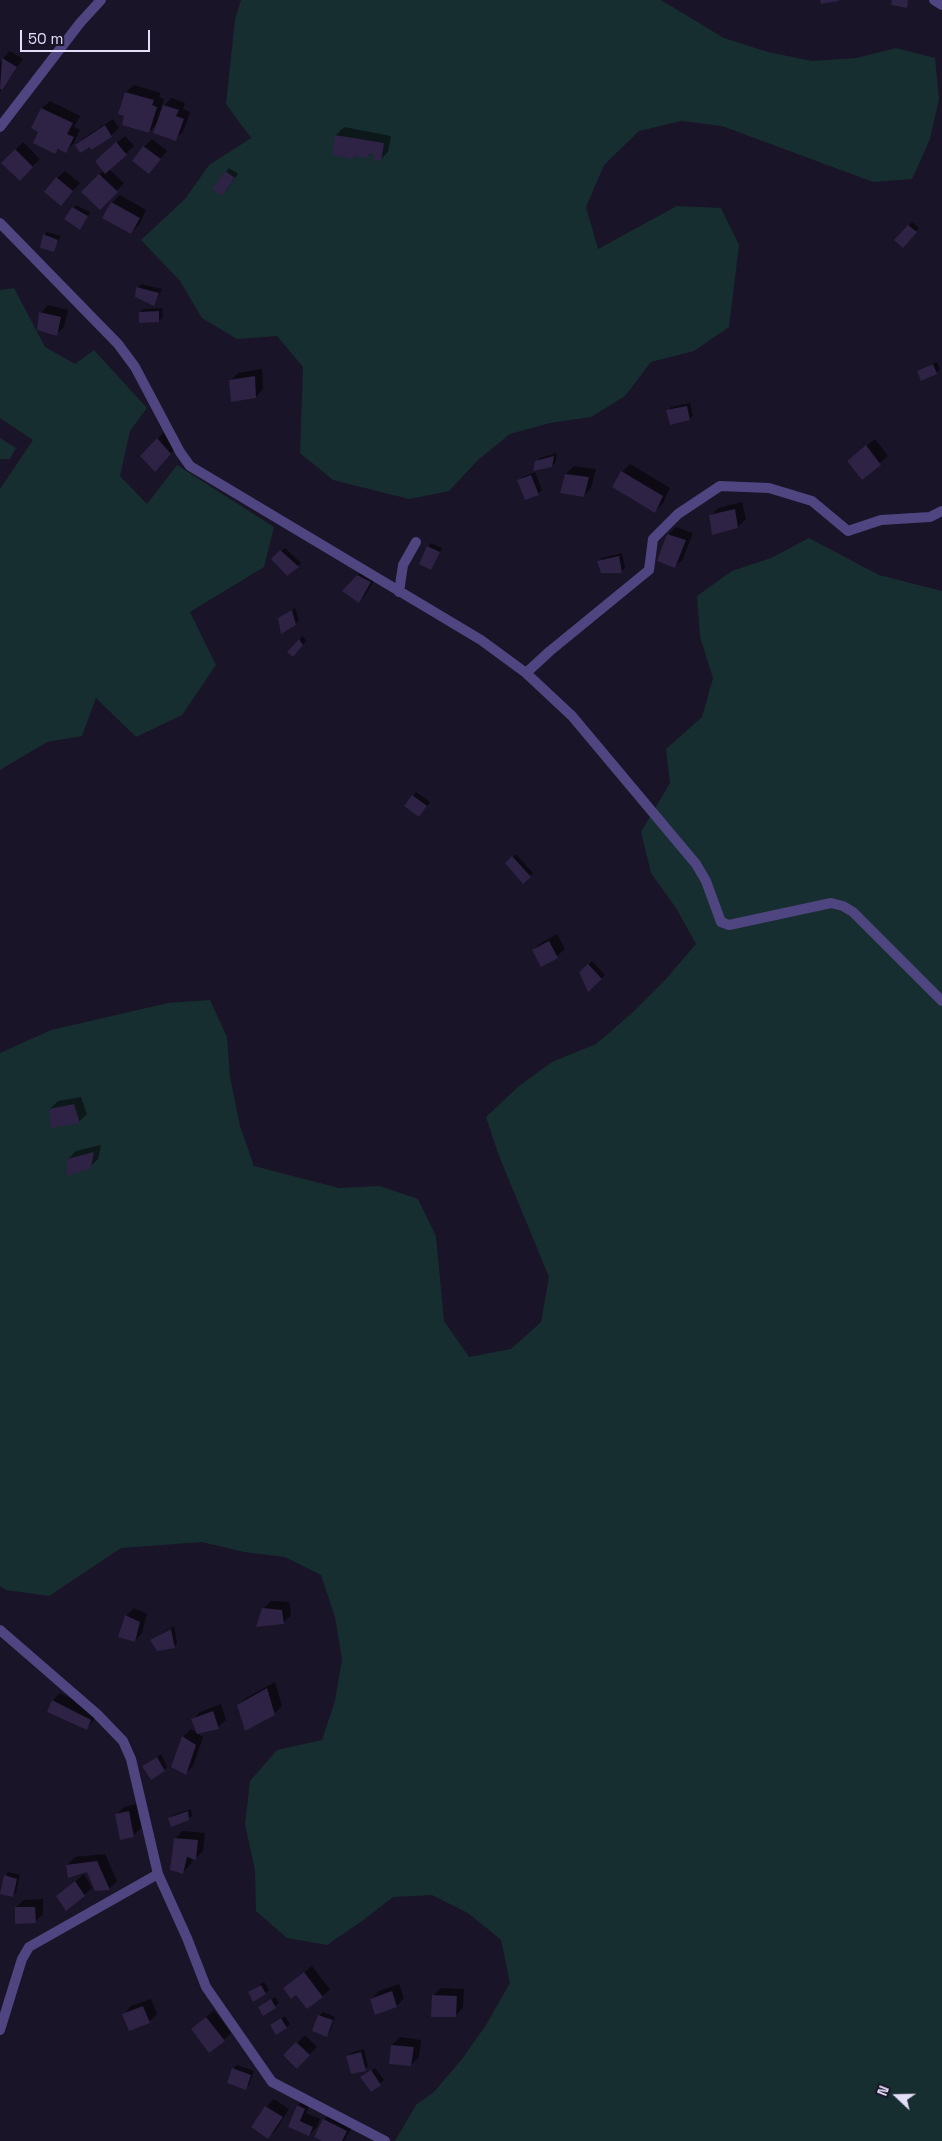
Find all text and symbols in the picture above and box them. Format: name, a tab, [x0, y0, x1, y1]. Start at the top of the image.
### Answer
scale bar	[22, 20, 152, 52]
text: 50 m	[28, 29, 63, 48]
north arrow	[872, 2071, 922, 2121]
text: N	[873, 2083, 893, 2098]

